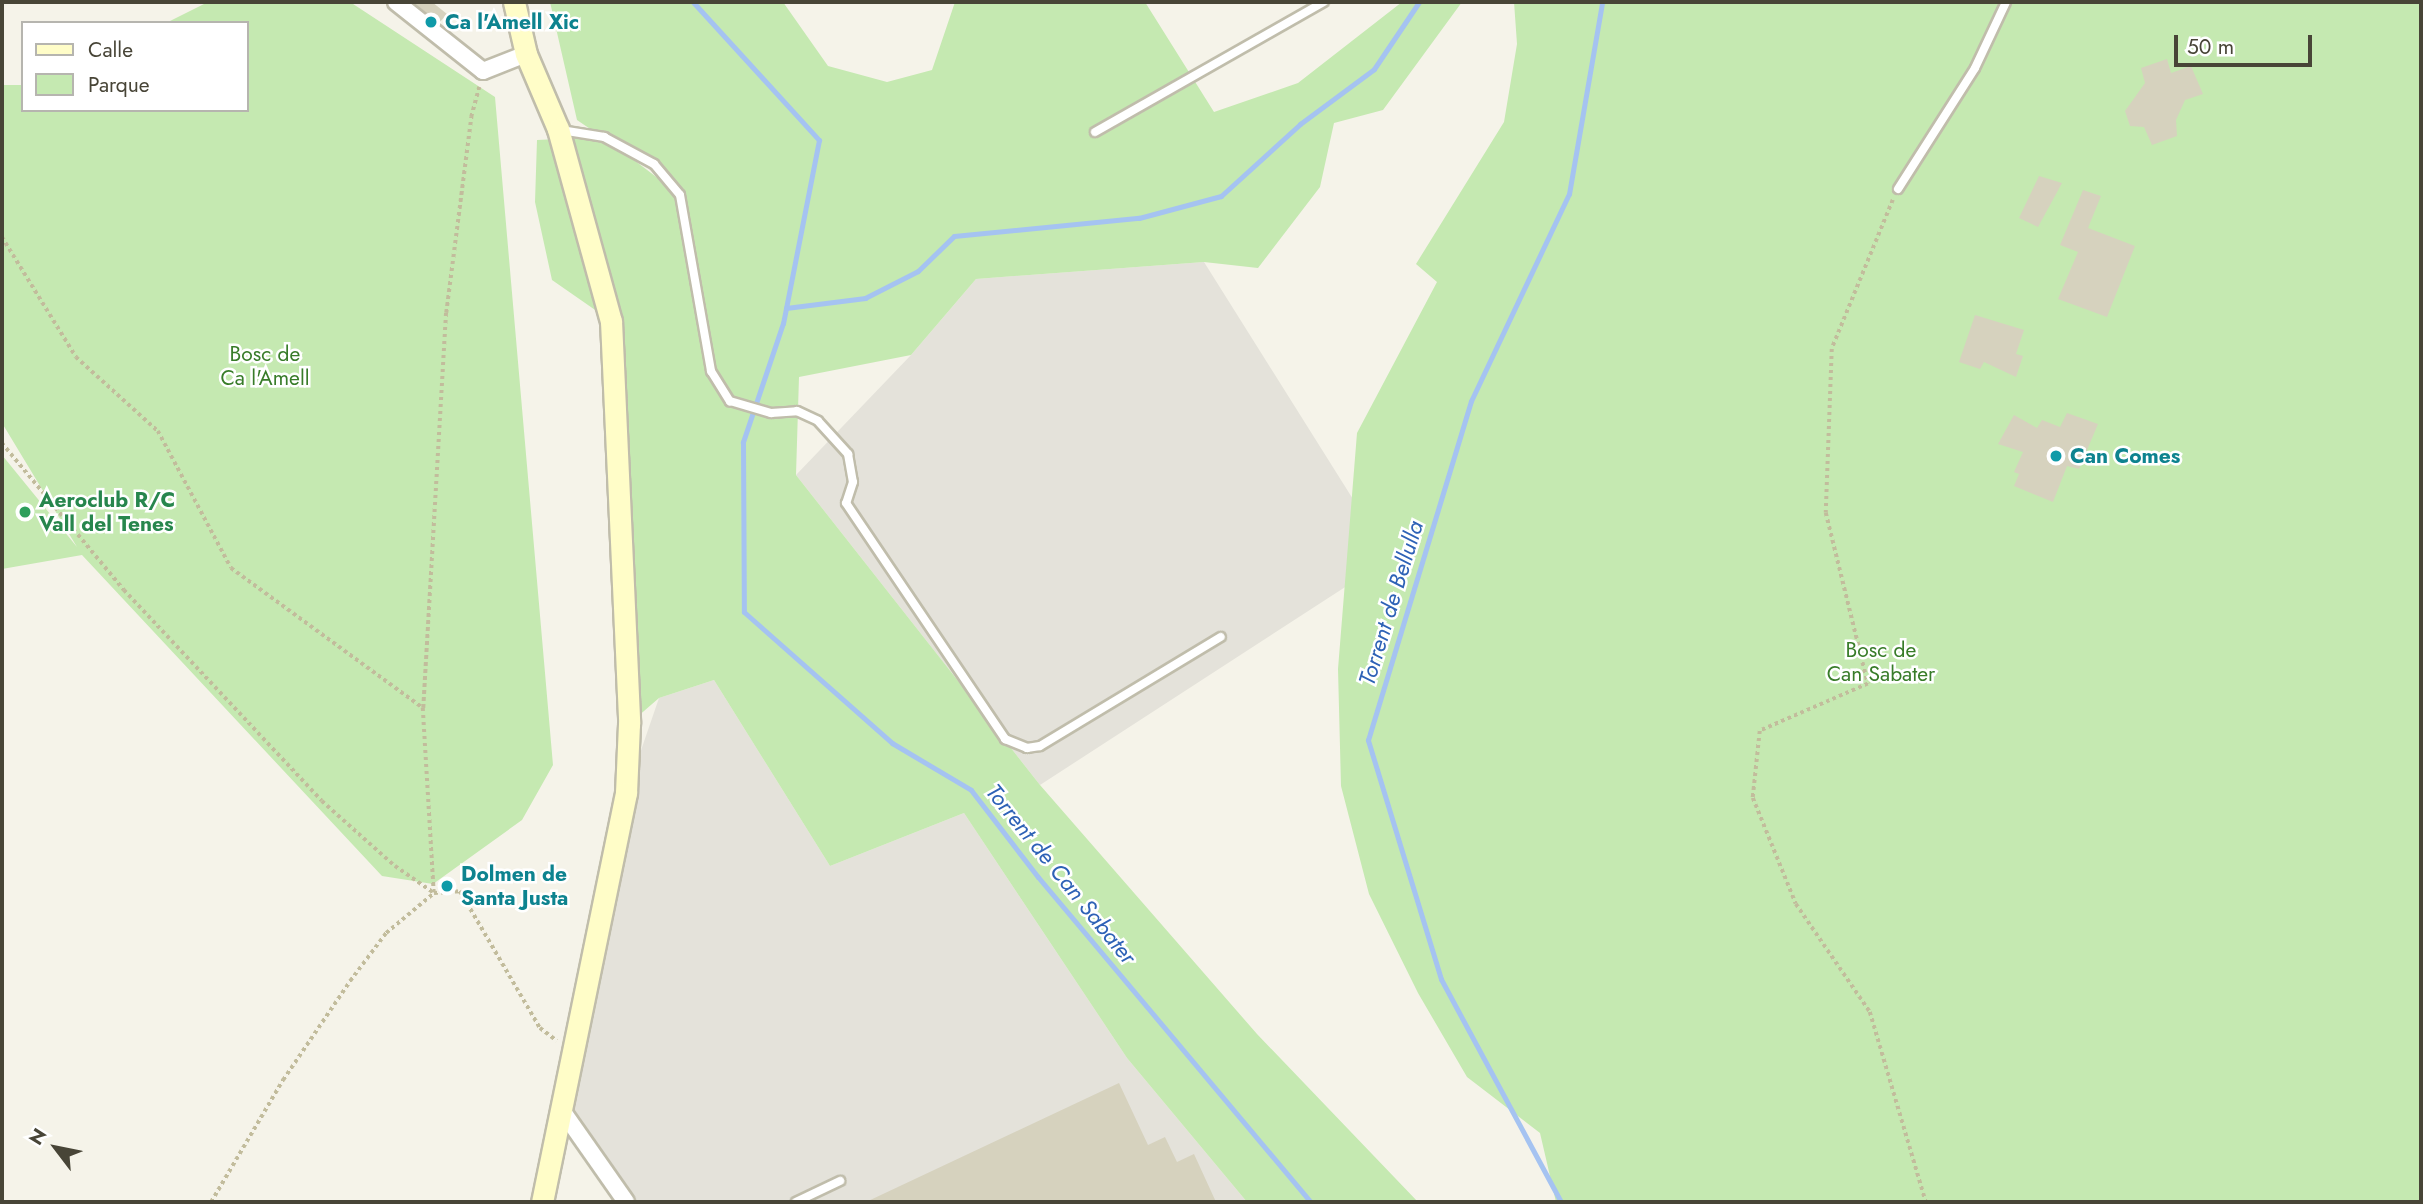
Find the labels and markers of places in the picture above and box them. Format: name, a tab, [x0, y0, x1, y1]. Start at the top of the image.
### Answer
place label: Ca l'Amell Xic	[445, 9, 579, 35]
marker: Ca l'Amell Xic	[423, 14, 439, 30]
place label: Can Comes	[2070, 443, 2180, 469]
marker: Can Comes	[2048, 448, 2064, 464]
place label: Aeroclub R/C Vall del Tenes	[39, 487, 175, 537]
marker: Aeroclub R/C Vall del Tenes	[17, 504, 33, 520]
place label: Dolmen de Santa Justa	[461, 861, 568, 911]
marker: Dolmen de Santa Justa	[439, 878, 455, 894]

